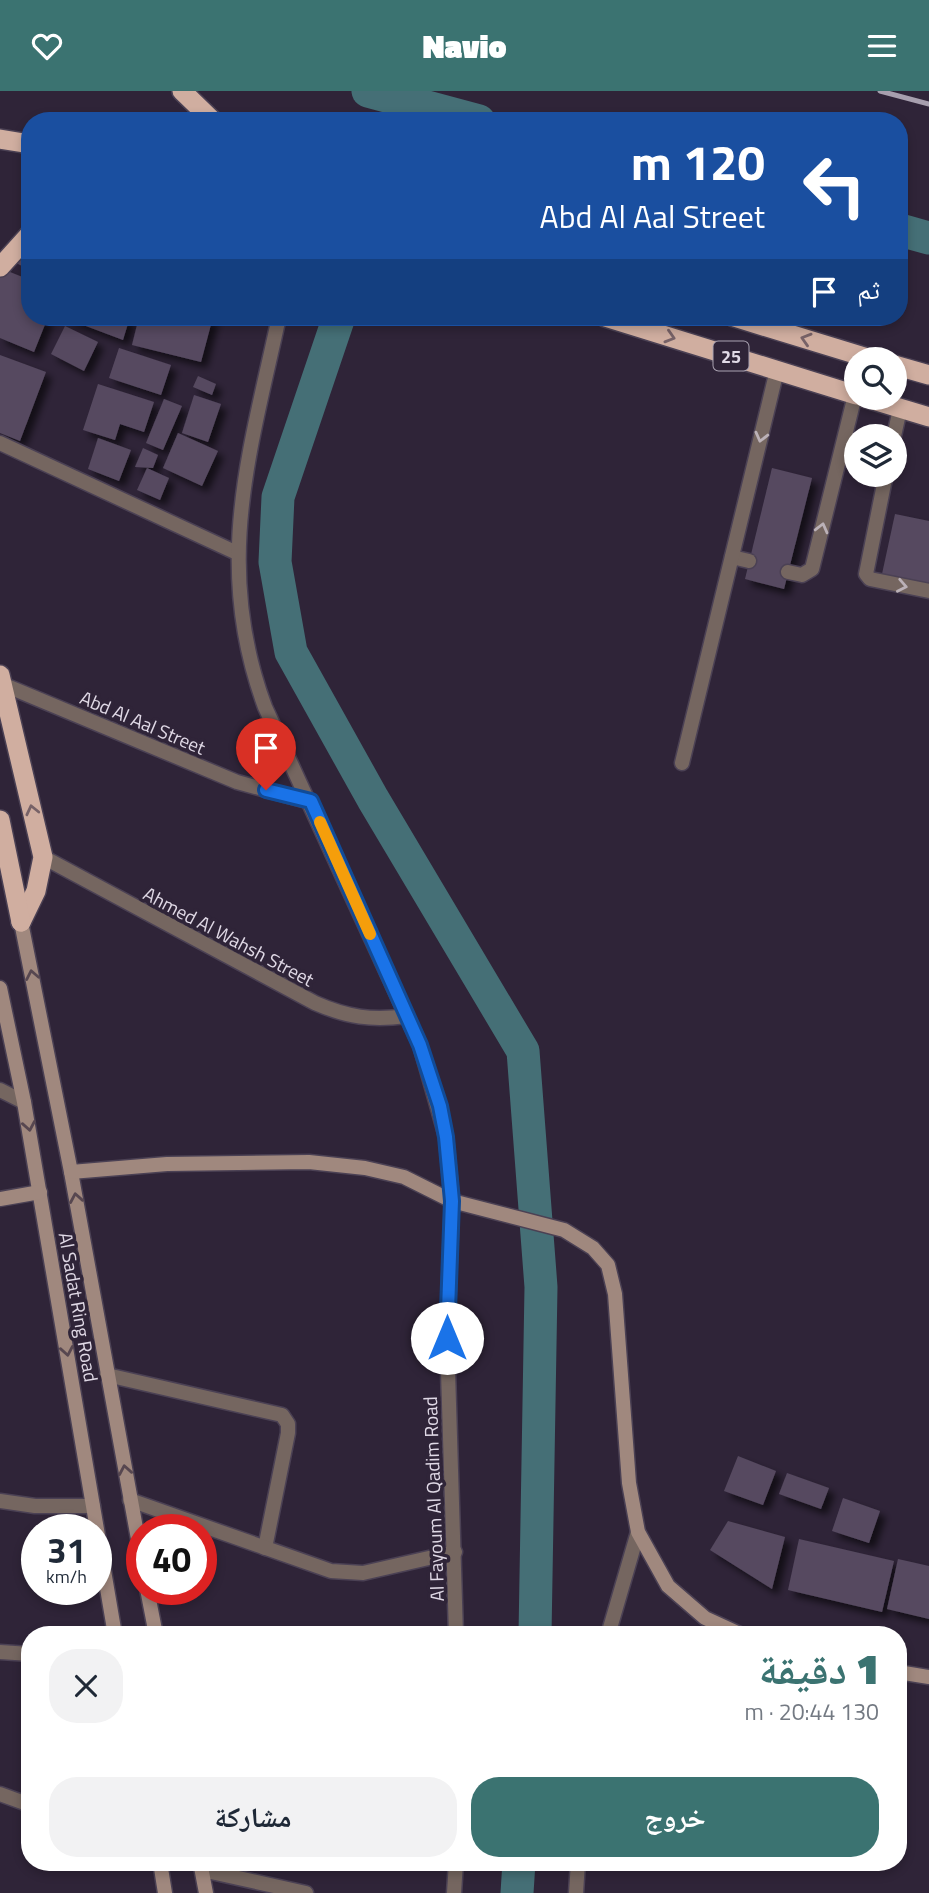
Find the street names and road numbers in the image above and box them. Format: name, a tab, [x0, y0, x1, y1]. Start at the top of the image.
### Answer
road number: 25	[714, 341, 748, 370]
street label: Abd Al Aal Street	[76, 683, 211, 762]
street label: Ahmed Al Wahsh Street	[138, 879, 320, 993]
street label: Al Sadat Ring Road	[52, 1230, 106, 1384]
street label: Al Fayoum Al Qadim Road	[415, 1396, 451, 1602]

